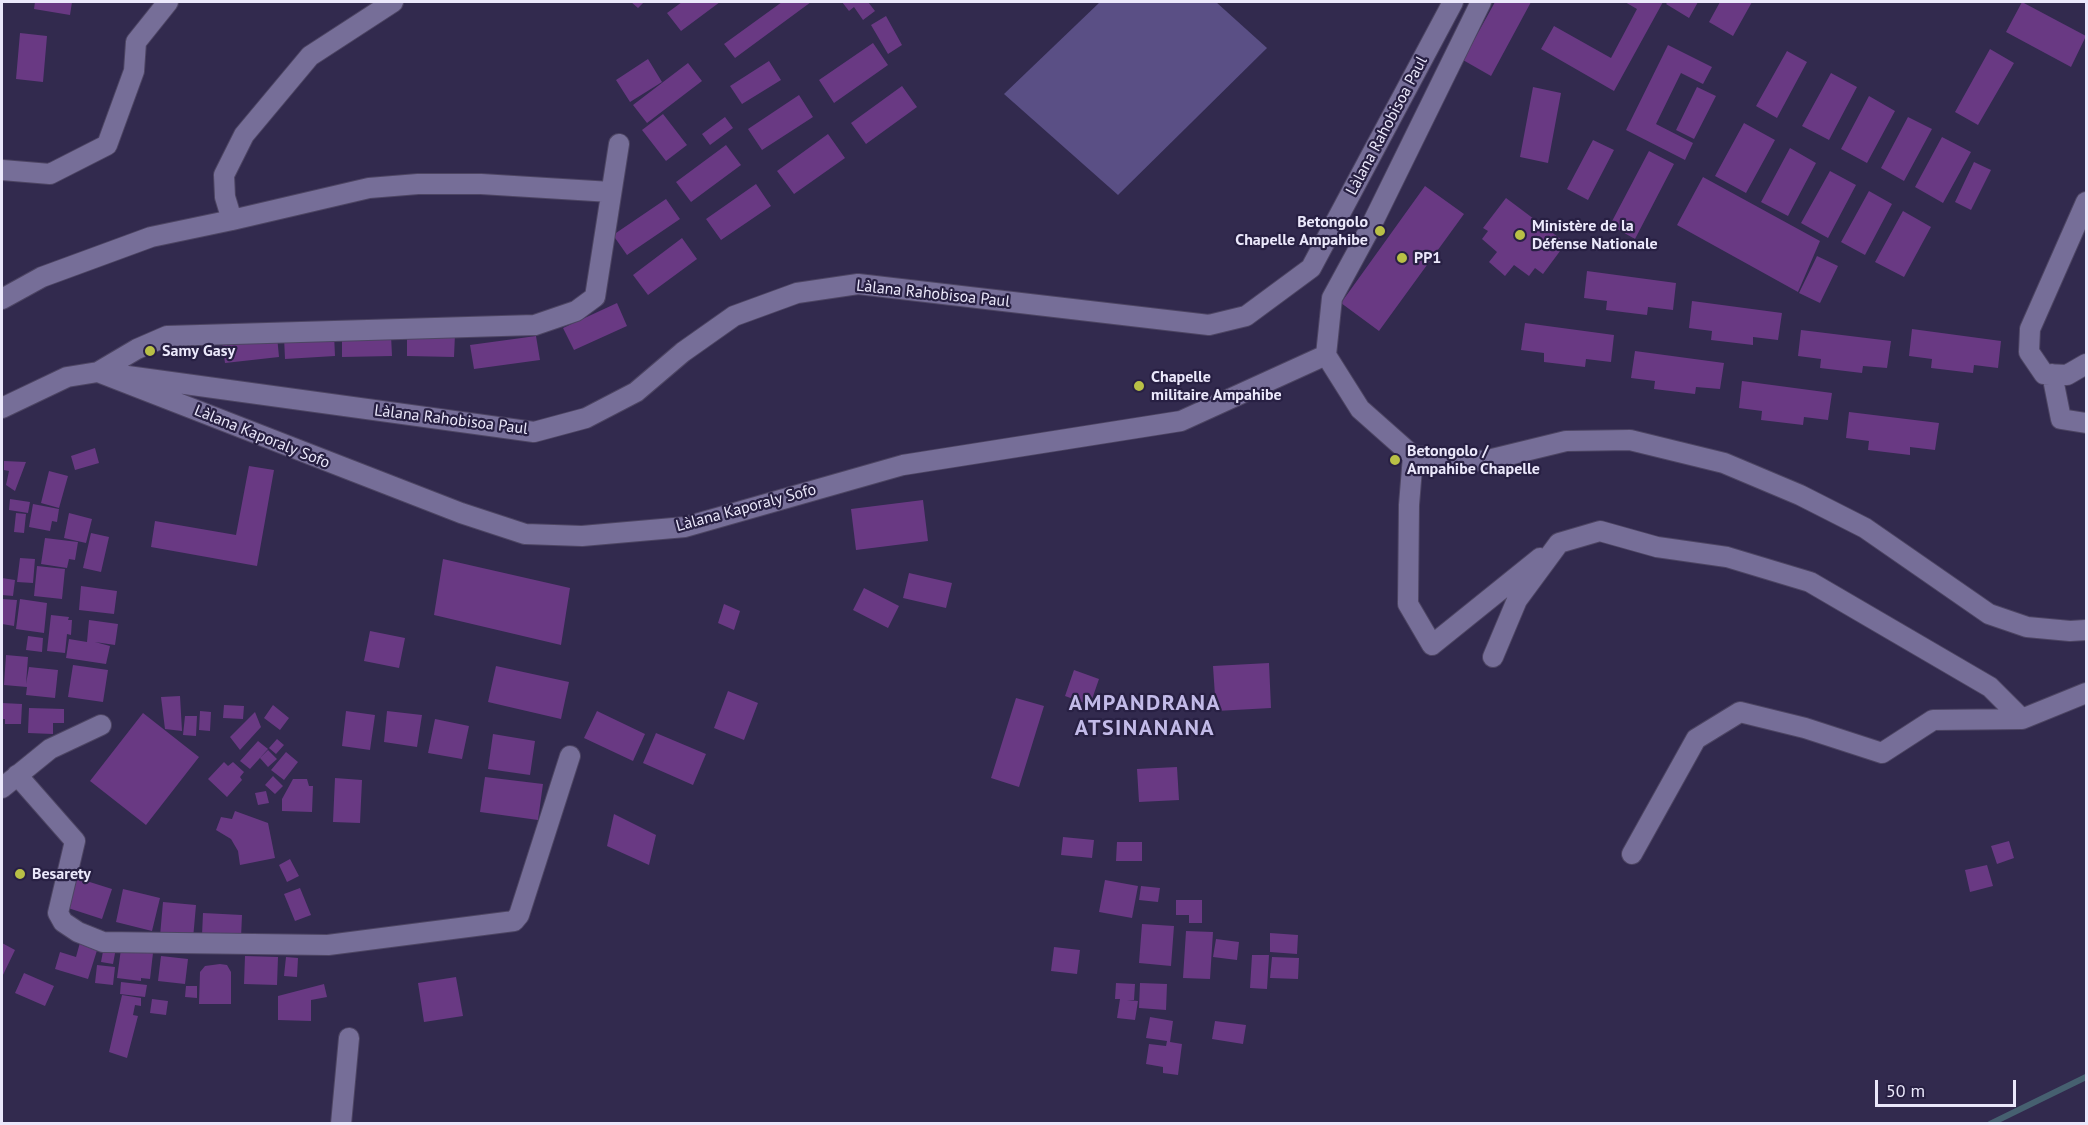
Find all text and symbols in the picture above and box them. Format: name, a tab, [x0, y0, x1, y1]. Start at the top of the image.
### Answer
street label: Làlana Rahobisoa Paul	[1342, 53, 1432, 199]
place label: Betongolo Chapelle Ampahibe	[1235, 212, 1368, 250]
place label: Ministère de la Défense Nationale	[1532, 216, 1658, 254]
marker: Betongolo Chapelle Ampahibe	[1373, 224, 1387, 238]
marker: Ministère de la Défense Nationale	[1513, 228, 1527, 242]
place label: PP1	[1414, 248, 1441, 268]
marker: PP1	[1395, 251, 1409, 265]
street label: Làlana Rahobisoa Paul	[855, 276, 1011, 312]
place label: Samy Gasy	[162, 341, 235, 361]
marker: Samy Gasy	[143, 344, 157, 358]
place label: Chapelle militaire Ampahibe	[1151, 367, 1282, 405]
marker: Chapelle militaire Ampahibe	[1132, 379, 1146, 393]
street label: Làlana Kaporaly Sofo	[191, 401, 333, 473]
street label: Làlana Rahobisoa Paul	[373, 401, 529, 439]
place label: Betongolo / Ampahibe Chapelle	[1407, 441, 1540, 479]
marker: Betongolo / Ampahibe Chapelle	[1388, 453, 1402, 467]
street label: Làlana Kaporaly Sofo	[674, 480, 818, 536]
district label: AMPANDRANA ATSINANANA	[1069, 691, 1221, 742]
place label: Besarety	[32, 864, 91, 884]
marker: Besarety	[13, 867, 27, 881]
scale bar	[1878, 1068, 2019, 1106]
text: 50 m	[1886, 1079, 1925, 1102]

